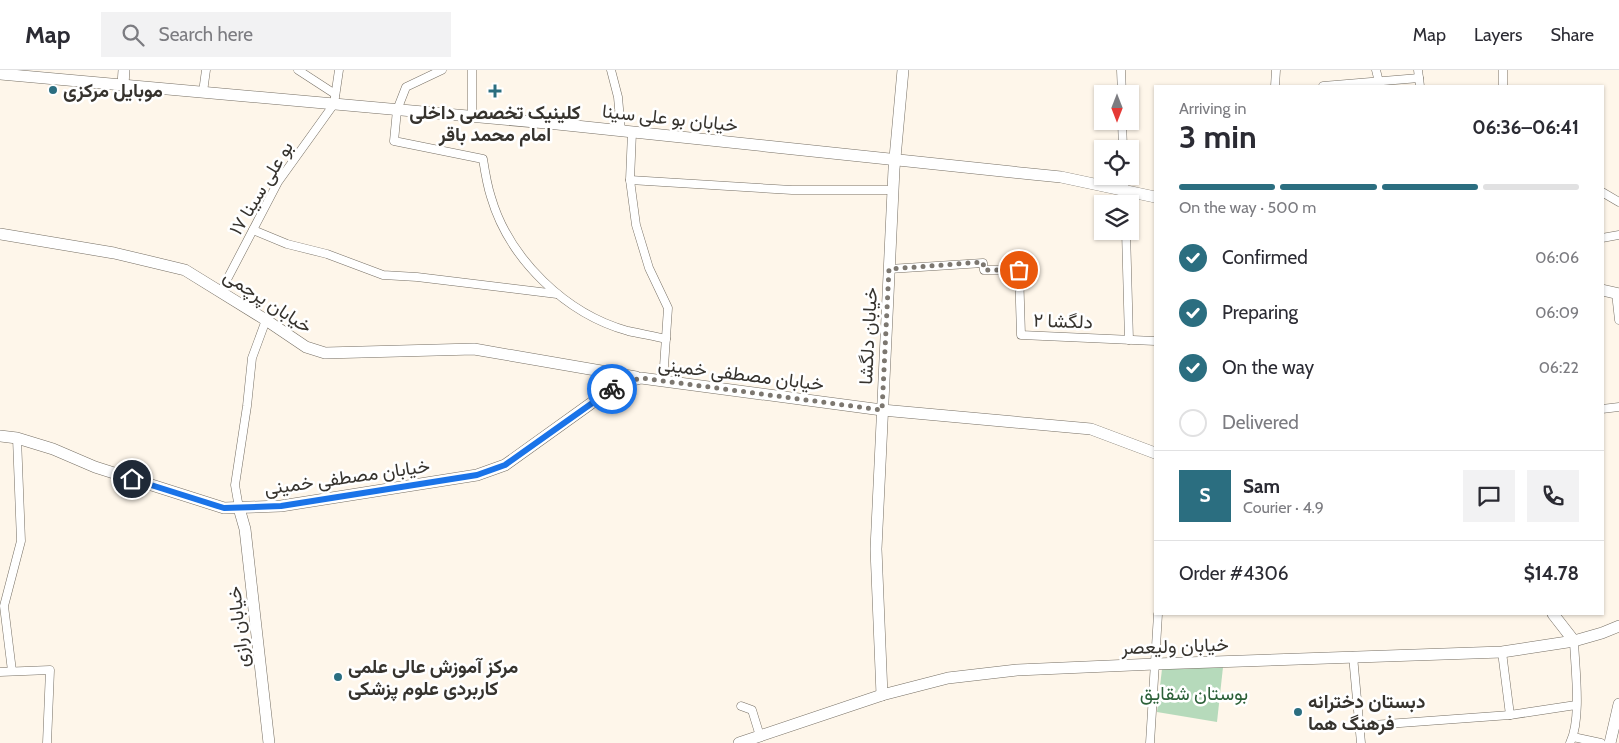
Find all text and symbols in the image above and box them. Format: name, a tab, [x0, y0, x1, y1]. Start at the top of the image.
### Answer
search box	[101, 12, 451, 57]
text: Map	[25, 20, 71, 49]
icon: search	[119, 21, 147, 49]
text: Search here	[159, 23, 253, 46]
text: Map	[1413, 24, 1446, 46]
text: Layers	[1474, 24, 1523, 46]
text: Share	[1551, 24, 1594, 46]
place label: موبایل مرکزی	[63, 79, 163, 103]
marker: موبایل مرکزی	[47, 84, 59, 96]
marker: کلینیک تخصصی داخلی امام محمد باقر	[488, 84, 502, 98]
north arrow	[1094, 85, 1139, 130]
map controls	[1094, 85, 1139, 240]
street label: خیابان بو علی سینا	[601, 99, 739, 137]
text: Arriving in	[1179, 99, 1246, 118]
place label: کلینیک تخصصی داخلی امام محمد باقر	[409, 101, 581, 147]
text: 06:36–06:41	[1472, 116, 1579, 139]
text: 3 min	[1179, 117, 1257, 156]
street label: بو علی سینا ۱۷	[224, 137, 298, 239]
button: locate	[1094, 140, 1139, 185]
button: layers	[1094, 195, 1139, 240]
text: On the way · 500 m	[1179, 198, 1316, 217]
icon: check	[1179, 244, 1207, 272]
text: Confirmed	[1222, 246, 1308, 269]
text: 06:06	[1535, 248, 1579, 267]
pin	[998, 249, 1040, 291]
icon: bag	[1005, 256, 1033, 284]
street label: خیابان پرچمی	[218, 264, 317, 340]
street label: خیابان دلگشا	[854, 287, 882, 385]
icon: check	[1179, 299, 1207, 327]
text: Preparing	[1222, 301, 1298, 324]
text: 06:09	[1535, 303, 1579, 322]
street label: دلگشا ۲	[1033, 308, 1093, 334]
street label: خیابان مصطفی خمینی	[657, 352, 825, 396]
icon: check	[1179, 354, 1207, 382]
text: On the way	[1222, 356, 1314, 379]
text: 06:22	[1539, 358, 1579, 377]
courier	[587, 364, 637, 414]
icon: bike	[598, 375, 626, 403]
text: Delivered	[1222, 411, 1299, 434]
street label: خیابان مصطفی خمینی	[263, 454, 431, 500]
pin	[111, 458, 153, 500]
icon: home	[118, 465, 146, 493]
button: chat	[1463, 470, 1515, 522]
button: phone	[1527, 470, 1579, 522]
text: Sam	[1243, 475, 1280, 498]
text: S	[1199, 484, 1211, 507]
text: Courier · 4.9	[1243, 498, 1324, 517]
text: Order #4306	[1179, 562, 1289, 585]
text: $14.78	[1524, 562, 1579, 585]
street label: خیابان رازی	[222, 585, 254, 669]
street label: خیابان ولیعصر	[1120, 633, 1229, 659]
place label: مرکز آموزش عالی علمی کاربردی علوم پزشکی	[348, 655, 518, 702]
marker: مرکز آموزش عالی علمی کاربردی علوم پزشکی	[332, 671, 344, 683]
park label: بوستان شقایق	[1140, 682, 1248, 705]
place label: دبستان دخترانه فرهنگ هما	[1308, 690, 1425, 736]
marker: دبستان دخترانه فرهنگ هما	[1292, 706, 1304, 718]

